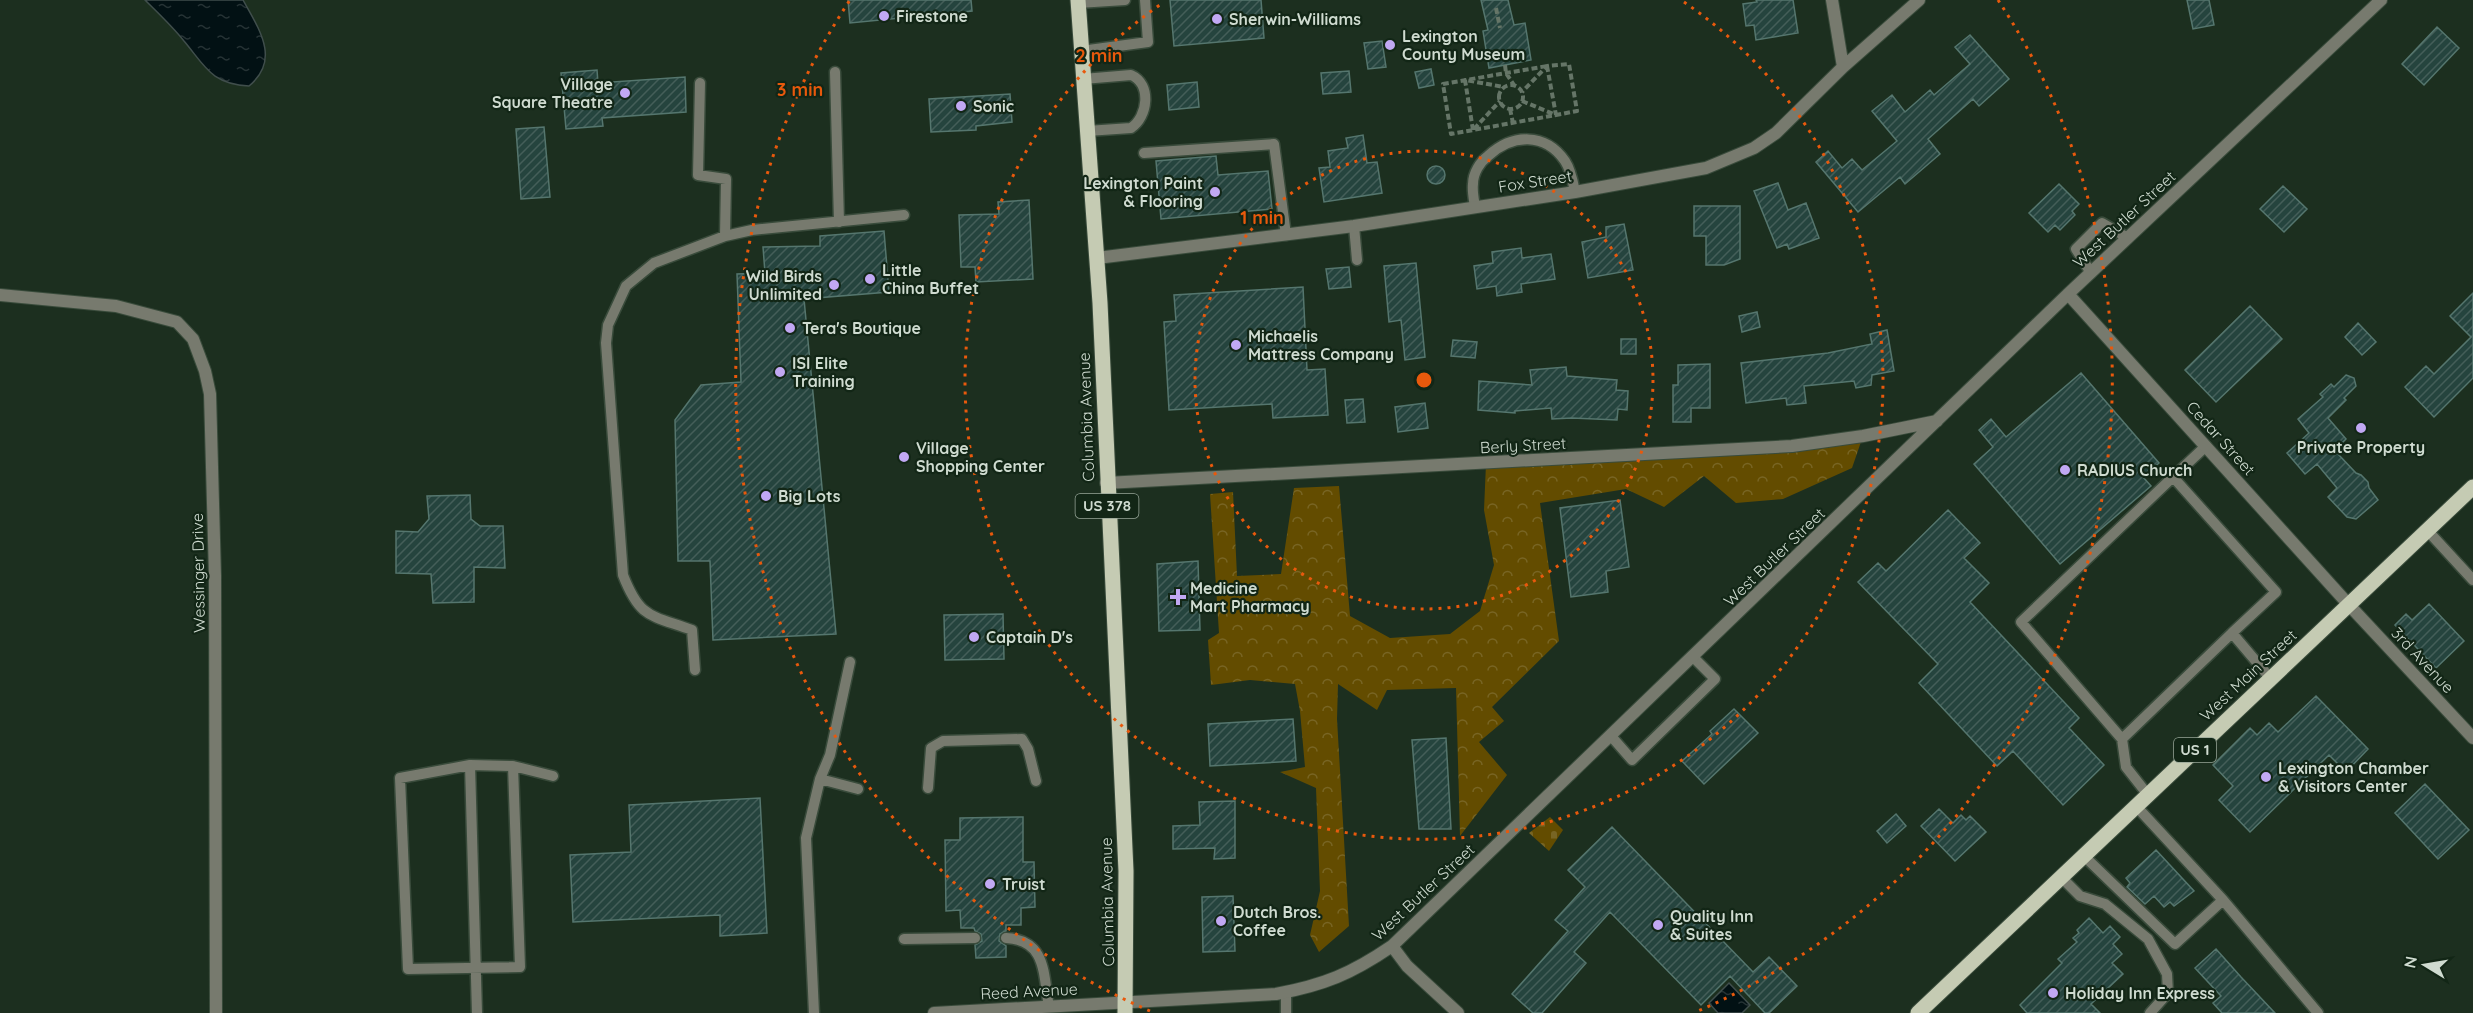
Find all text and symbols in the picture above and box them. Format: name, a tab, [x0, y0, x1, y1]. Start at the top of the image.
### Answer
place label: Firestone	[896, 6, 968, 26]
marker: Firestone	[877, 9, 891, 23]
place label: Sherwin-Williams	[1229, 9, 1361, 29]
marker: Sherwin-Williams	[1210, 12, 1224, 26]
place label: Lexington County Museum	[1402, 26, 1525, 64]
marker: Lexington County Museum	[1383, 38, 1397, 52]
text: 2 min	[1076, 44, 1122, 67]
place label: Village Square Theatre	[492, 74, 613, 112]
text: 3 min	[777, 78, 823, 101]
marker: Village Square Theatre	[618, 86, 632, 100]
place label: Sonic	[973, 96, 1014, 116]
marker: Sonic	[954, 99, 968, 113]
street label: Fox Street	[1497, 165, 1573, 197]
street label: West Butler Street	[2068, 166, 2180, 272]
place label: Lexington Paint & Flooring	[1083, 173, 1203, 211]
marker: Lexington Paint & Flooring	[1208, 185, 1222, 199]
text: 1 min	[1240, 206, 1284, 229]
place label: Little China Buffet	[882, 260, 979, 298]
place label: Wild Birds Unlimited	[746, 266, 822, 304]
marker: Little China Buffet	[863, 272, 877, 286]
marker: Wild Birds Unlimited	[827, 278, 841, 292]
place label: Tera's Boutique	[802, 318, 921, 338]
marker: Tera's Boutique	[783, 321, 797, 335]
place label: Michaelis Mattress Company	[1248, 326, 1394, 364]
marker: Michaelis Mattress Company	[1229, 338, 1243, 352]
street label: Columbia Avenue	[1074, 352, 1098, 482]
place label: ISI Elite Training	[792, 353, 855, 391]
marker: ISI Elite Training	[773, 365, 787, 379]
centre of rings	[1414, 370, 1434, 390]
street label: Cedar Street	[2182, 397, 2260, 479]
marker: Private Property	[2354, 421, 2368, 435]
street label: Berly Street	[1479, 433, 1567, 457]
place label: Private Property	[2297, 437, 2425, 457]
place label: Village Shopping Center	[916, 438, 1045, 476]
marker: Village Shopping Center	[897, 450, 911, 464]
place label: RADIUS Church	[2077, 460, 2192, 480]
marker: RADIUS Church	[2058, 463, 2072, 477]
place label: Big Lots	[778, 486, 841, 506]
marker: Big Lots	[759, 489, 773, 503]
road number: US 378	[1076, 494, 1138, 518]
street label: West Butler Street	[1719, 504, 1829, 610]
street label: Wessinger Drive	[187, 513, 209, 633]
place label: Medicine Mart Pharmacy	[1190, 578, 1310, 616]
marker: Medicine Mart Pharmacy	[1171, 590, 1185, 604]
street label: 3rd Avenue	[2387, 623, 2459, 697]
street label: West Main Street	[2195, 625, 2301, 725]
place label: Captain D's	[986, 627, 1073, 647]
marker: Captain D's	[967, 630, 981, 644]
road number: US 1	[2174, 738, 2216, 762]
place label: Lexington Chamber & Visitors Center	[2278, 758, 2429, 796]
marker: Lexington Chamber & Visitors Center	[2259, 770, 2273, 784]
street label: Columbia Avenue	[1096, 837, 1118, 967]
street label: West Butler Street	[1367, 839, 1479, 945]
place label: Truist	[1002, 874, 1045, 894]
marker: Truist	[983, 877, 997, 891]
place label: Dutch Bros. Coffee	[1233, 902, 1321, 940]
place label: Quality Inn & Suites	[1670, 906, 1754, 944]
marker: Dutch Bros. Coffee	[1214, 914, 1228, 928]
marker: Quality Inn & Suites	[1651, 918, 1665, 932]
north arrow	[2395, 935, 2455, 995]
text: N	[2399, 954, 2421, 970]
street label: Reed Avenue	[980, 978, 1078, 1004]
place label: Holiday Inn Express	[2065, 983, 2215, 1003]
marker: Holiday Inn Express	[2046, 986, 2060, 1000]

